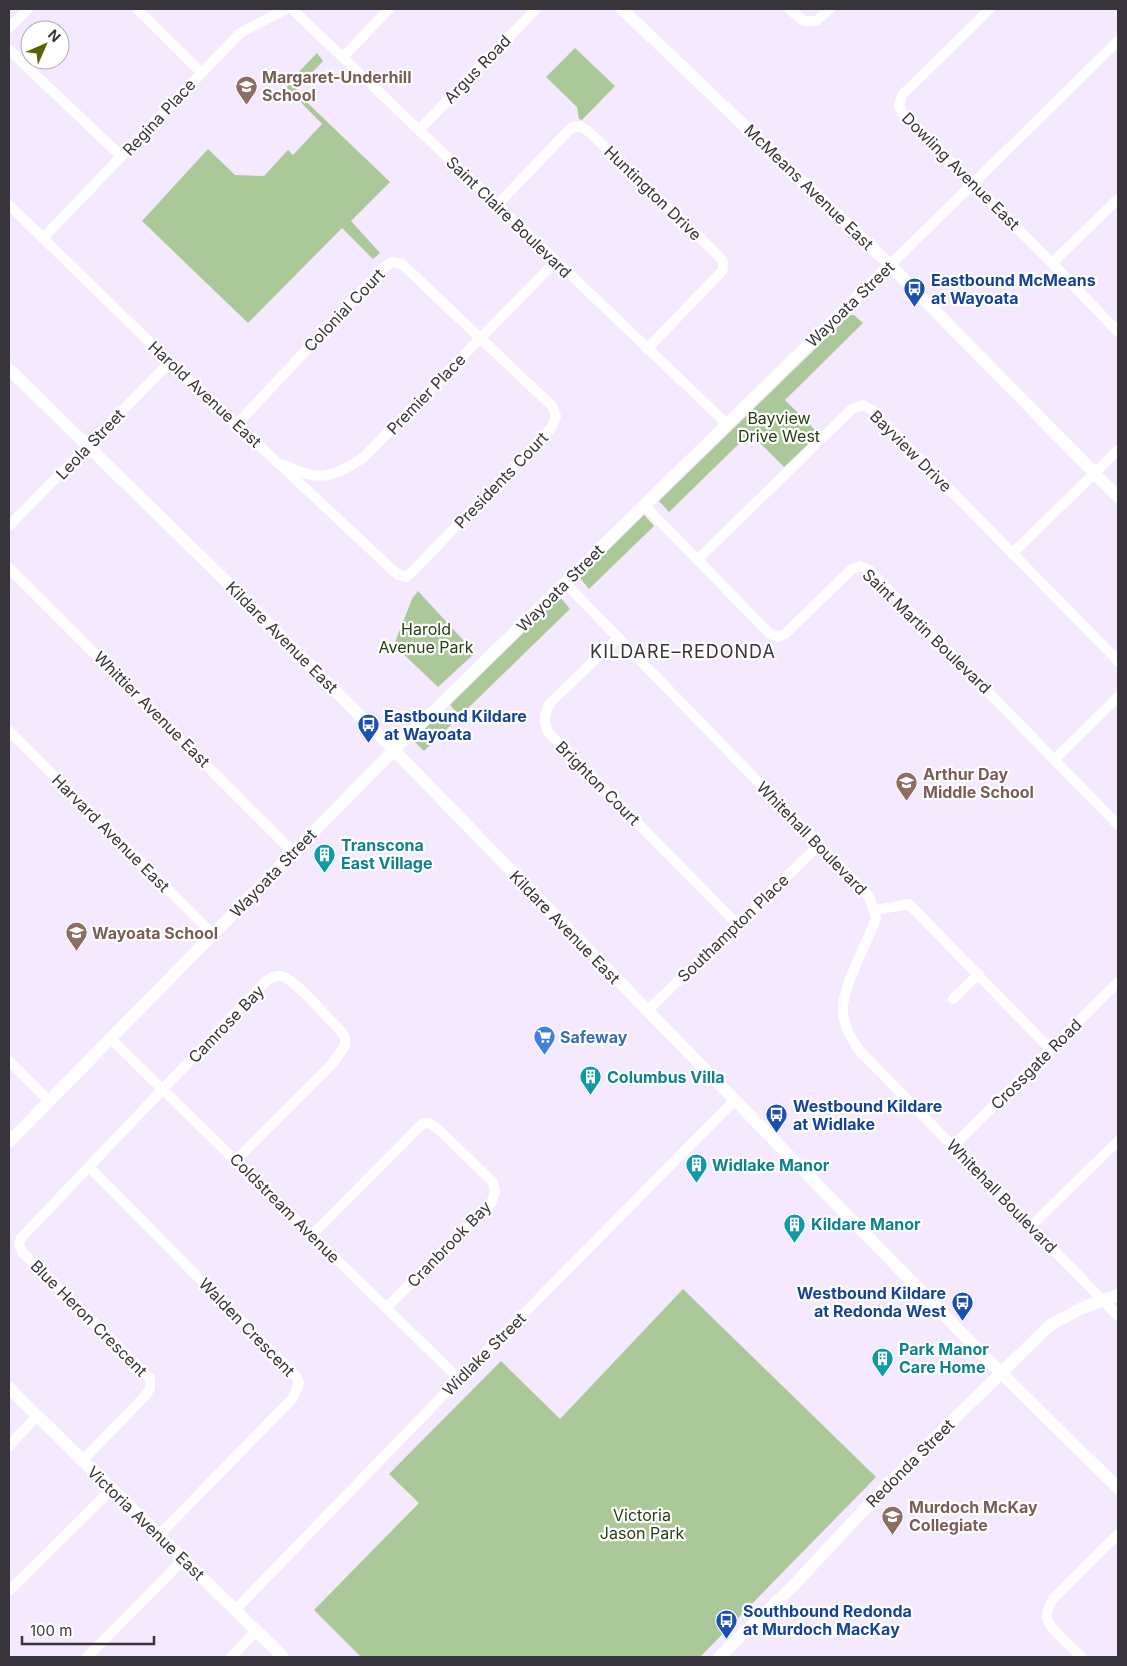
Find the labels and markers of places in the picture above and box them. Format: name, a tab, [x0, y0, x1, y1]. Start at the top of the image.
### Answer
place label: Margaret-Underhill School	[262, 67, 411, 105]
school or university icon: Margaret-Underhill School	[234, 74, 258, 105]
place label: Eastbound McMeans at Wayoata	[931, 270, 1096, 308]
bus stop icon: Eastbound McMeans at Wayoata	[903, 277, 927, 308]
place label: Eastbound Kildare at Wayoata	[384, 706, 527, 744]
bus stop icon: Eastbound Kildare at Wayoata	[356, 713, 380, 744]
place label: Arthur Day Middle School	[923, 764, 1034, 802]
school or university icon: Arthur Day Middle School	[895, 771, 919, 802]
place label: Transcona East Village	[341, 835, 433, 873]
building icon: Transcona East Village	[313, 842, 337, 873]
school or university icon: Wayoata School	[64, 921, 88, 952]
place label: Wayoata School	[92, 923, 218, 943]
supermarket icon: Safeway	[532, 1025, 556, 1056]
place label: Safeway	[560, 1027, 628, 1047]
building icon: Columbus Villa	[579, 1065, 603, 1096]
place label: Columbus Villa	[607, 1067, 725, 1087]
place label: Westbound Kildare at Widlake	[793, 1096, 942, 1134]
bus stop icon: Westbound Kildare at Widlake	[765, 1103, 789, 1134]
building icon: Widlake Manor	[684, 1153, 708, 1184]
place label: Widlake Manor	[712, 1155, 830, 1175]
building icon: Kildare Manor	[783, 1212, 807, 1243]
place label: Kildare Manor	[811, 1214, 921, 1234]
place label: Westbound Kildare at Redonda West	[797, 1283, 946, 1321]
bus stop icon: Westbound Kildare at Redonda West	[950, 1290, 974, 1321]
place label: Park Manor Care Home	[899, 1339, 989, 1377]
building icon: Park Manor Care Home	[871, 1346, 895, 1377]
place label: Murdoch McKay Collegiate	[909, 1497, 1038, 1535]
school or university icon: Murdoch McKay Collegiate	[881, 1504, 905, 1535]
place label: Southbound Redonda at Murdoch MacKay	[743, 1601, 912, 1639]
bus stop icon: Southbound Redonda at Murdoch MacKay	[715, 1608, 739, 1639]

